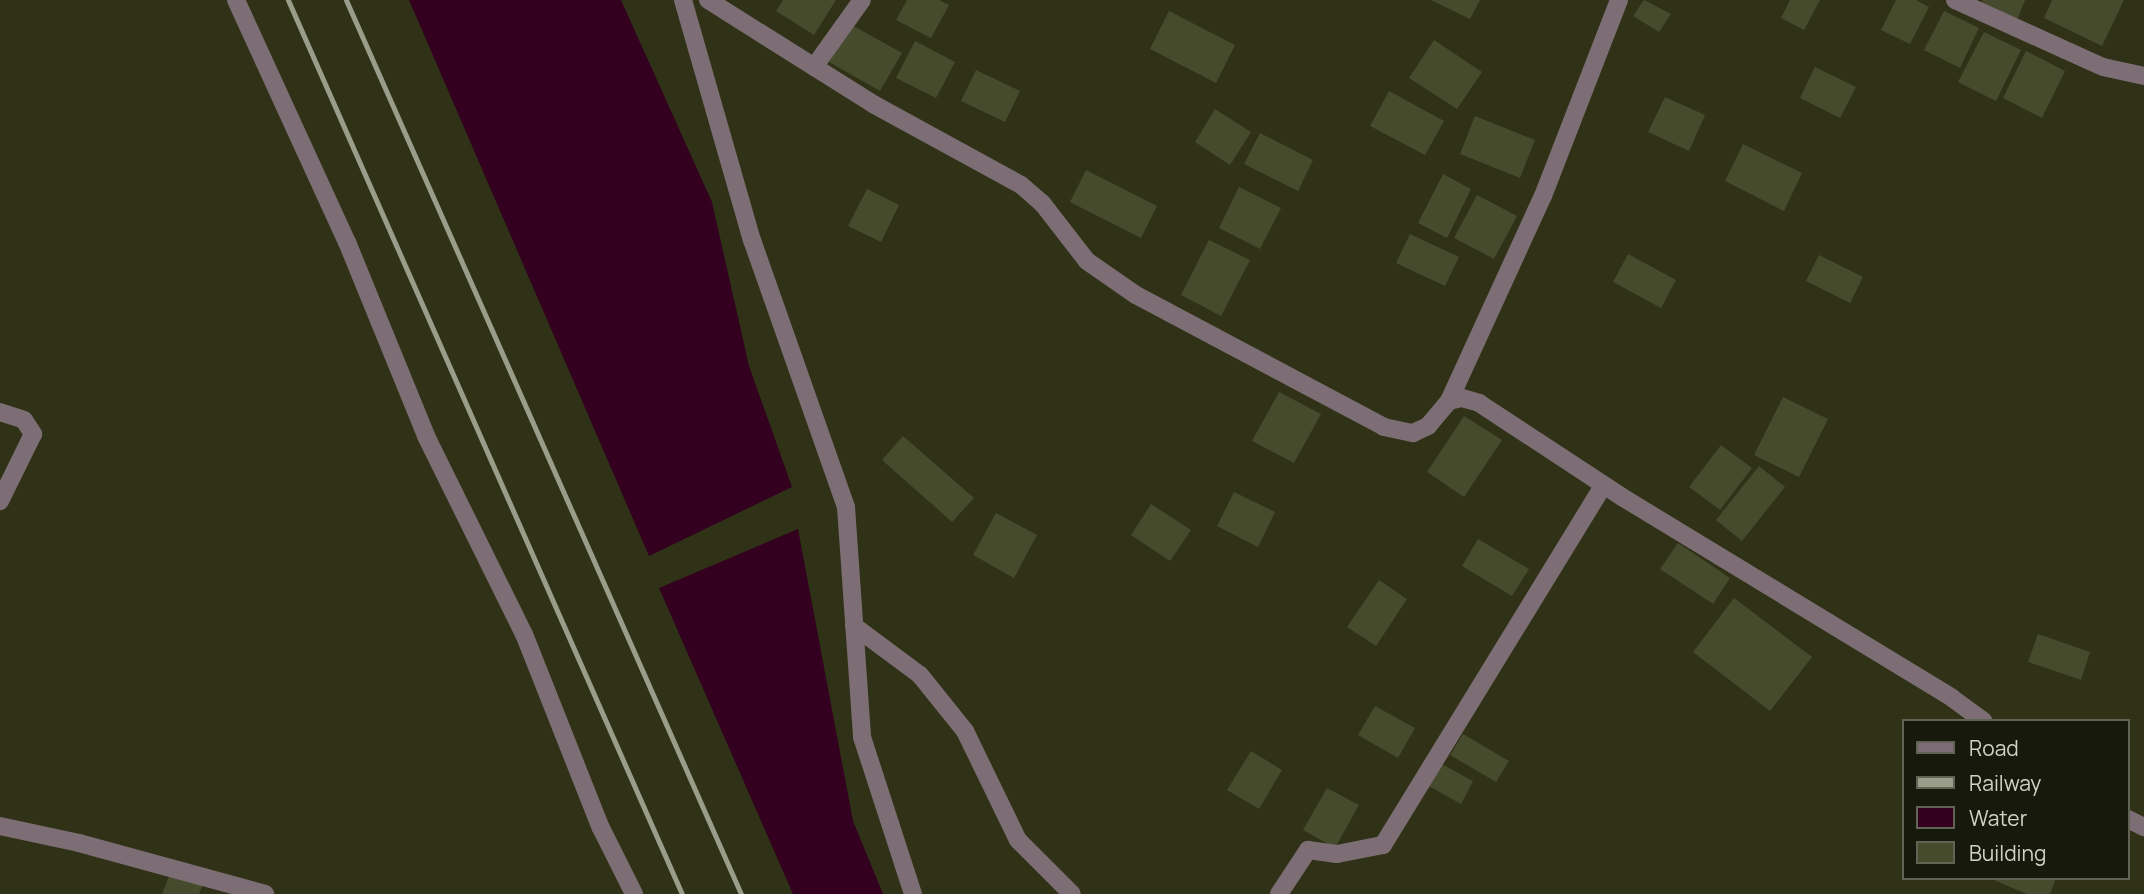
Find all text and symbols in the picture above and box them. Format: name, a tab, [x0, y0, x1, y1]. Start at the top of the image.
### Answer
legend	[1902, 719, 2130, 880]
text: Road	[1969, 734, 2019, 762]
text: Railway	[1969, 769, 2041, 797]
text: Water	[1969, 804, 2027, 832]
text: Building	[1969, 839, 2046, 867]

